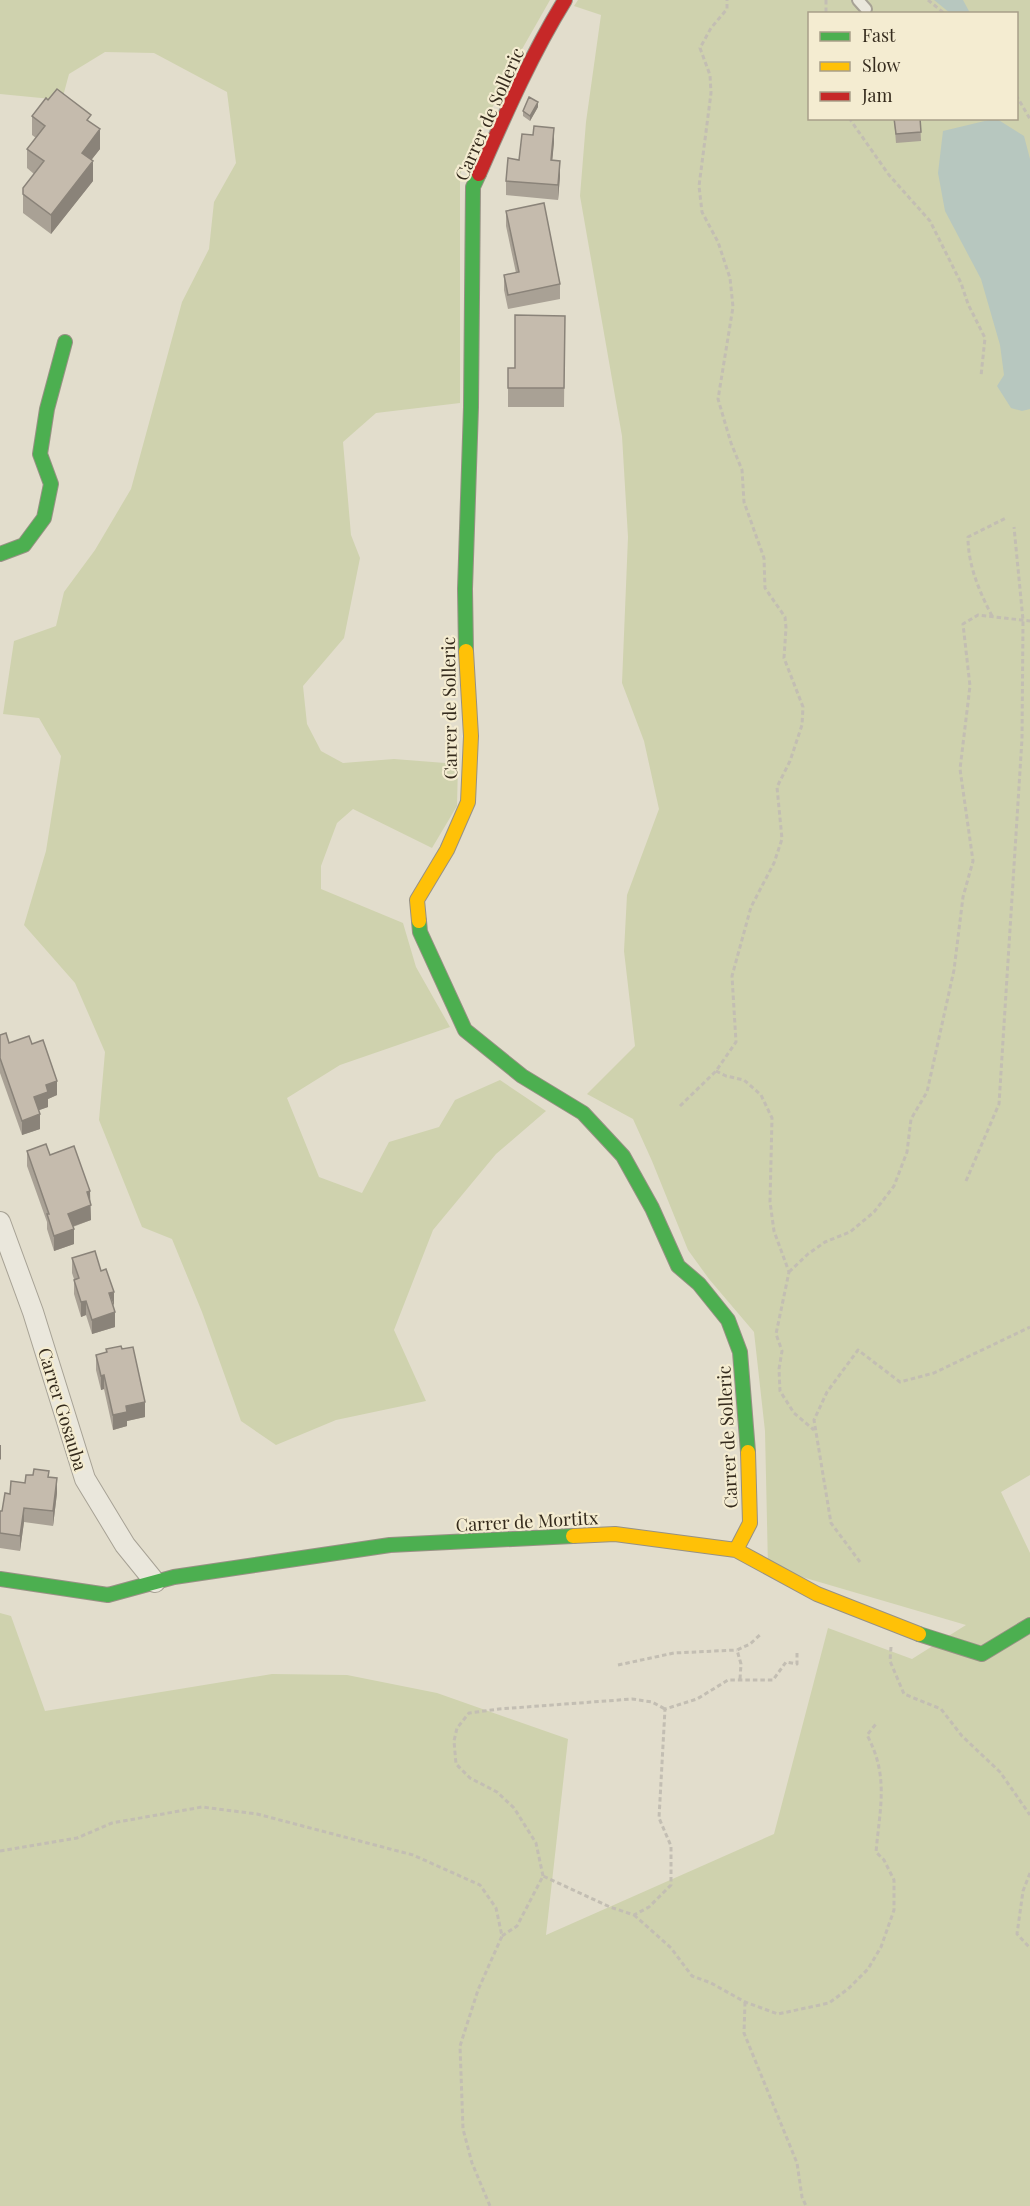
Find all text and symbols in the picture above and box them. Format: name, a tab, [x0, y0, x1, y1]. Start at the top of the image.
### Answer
legend	[808, 12, 1018, 120]
text: Fast	[862, 23, 896, 47]
street label: Carrer de Solleric	[449, 44, 529, 184]
text: Slow	[862, 53, 900, 77]
text: Jam	[861, 83, 892, 107]
street label: Carrer de Solleric	[436, 636, 462, 780]
street label: Carrer Gosauba	[33, 1345, 93, 1473]
street label: Carrer de Solleric	[711, 1365, 743, 1509]
street label: Carrer de Mortitx	[455, 1505, 600, 1537]

